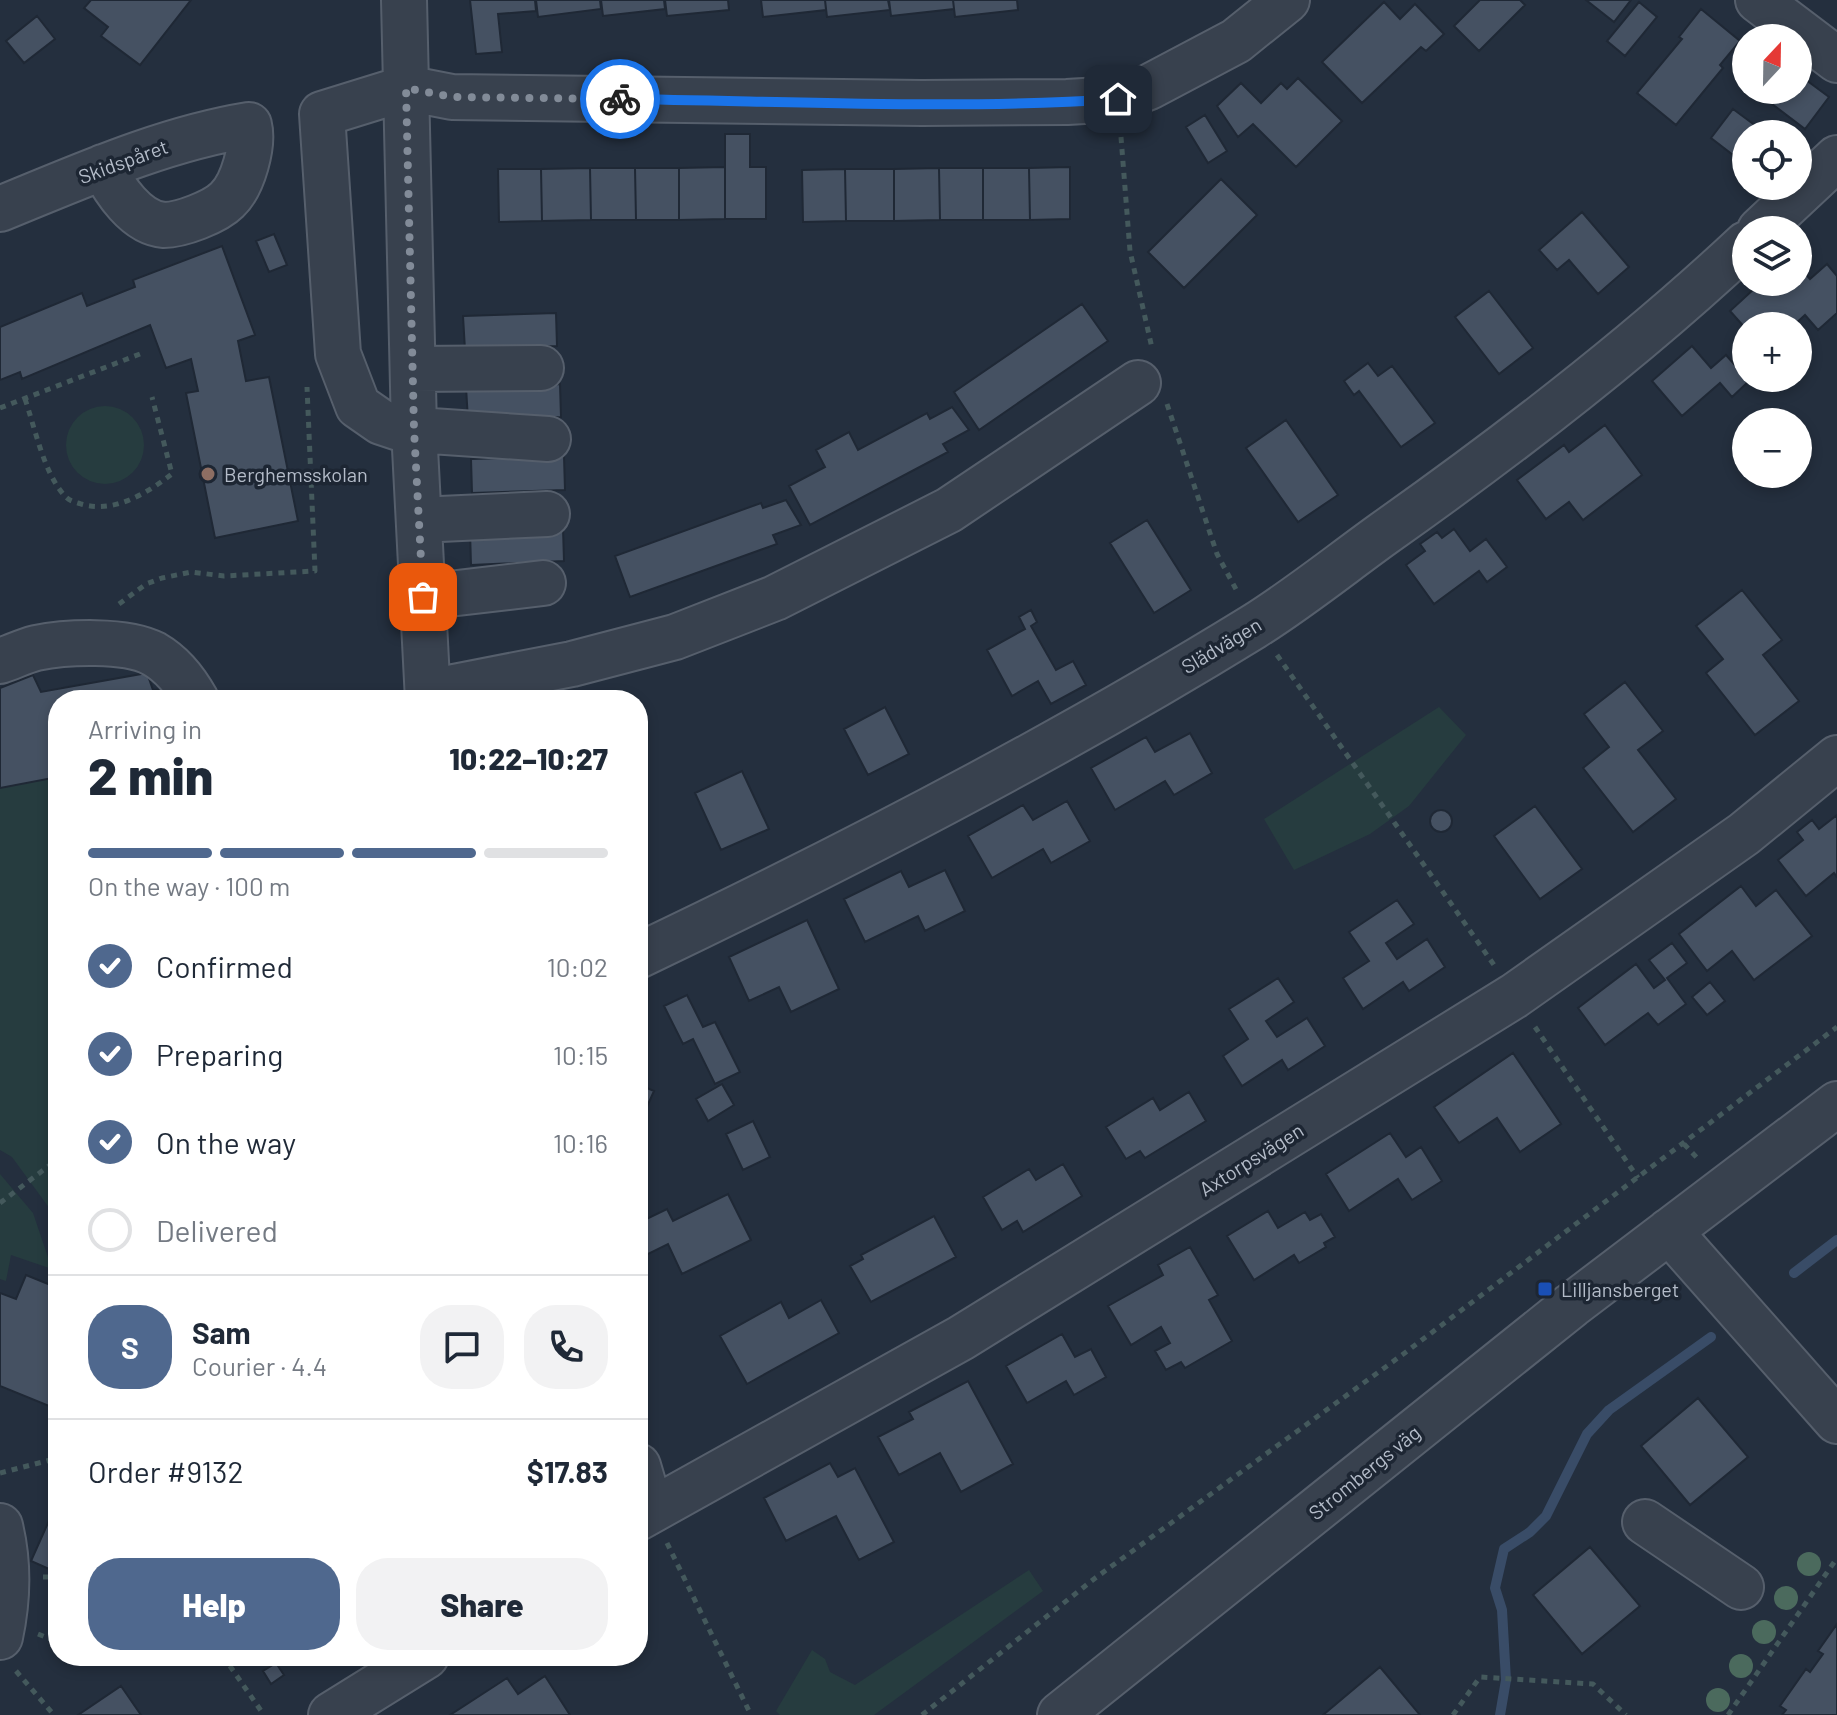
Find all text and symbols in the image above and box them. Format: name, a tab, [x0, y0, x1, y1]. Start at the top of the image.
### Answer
north arrow	[1732, 24, 1812, 104]
map controls	[1732, 24, 1812, 488]
courier	[580, 59, 660, 139]
pin	[1084, 65, 1152, 133]
icon: bike	[598, 77, 642, 121]
icon: home	[1096, 77, 1140, 121]
button: locate	[1732, 120, 1812, 200]
street label: Skidspåret	[75, 134, 171, 188]
button: layers	[1732, 216, 1812, 296]
button: +	[1732, 312, 1812, 392]
button: −	[1732, 408, 1812, 488]
place label: Berghemsskolan	[224, 462, 368, 486]
marker: Berghemsskolan	[199, 465, 217, 483]
pin	[389, 563, 457, 631]
icon: bag	[401, 575, 445, 619]
street label: Slädvägen	[1177, 612, 1265, 678]
text: Arriving in	[88, 713, 202, 744]
text: 10:22–10:27	[449, 740, 608, 776]
text: 2 min	[88, 743, 213, 805]
text: On the way · 100 m	[88, 870, 290, 901]
icon: check	[88, 944, 132, 988]
text: Confirmed	[156, 948, 293, 984]
text: 10:02	[547, 951, 608, 982]
icon: check	[88, 1032, 132, 1076]
text: Preparing	[156, 1036, 283, 1072]
text: 10:15	[553, 1039, 608, 1070]
street label: Axtorpsvägen	[1194, 1117, 1308, 1201]
icon: check	[88, 1120, 132, 1164]
text: On the way	[156, 1124, 296, 1160]
text: 10:16	[553, 1127, 608, 1158]
text: Delivered	[156, 1212, 278, 1248]
place label: Lilljansberget	[1561, 1277, 1679, 1301]
marker: Lilljansberget	[1536, 1280, 1554, 1298]
button: chat	[420, 1305, 504, 1389]
button: phone	[524, 1305, 608, 1389]
text: Sam	[192, 1314, 251, 1350]
text: S	[121, 1329, 139, 1365]
text: Courier · 4.4	[192, 1350, 327, 1381]
street label: Strombergs väg	[1303, 1420, 1425, 1524]
text: Order #9132	[88, 1453, 244, 1489]
text: $17.83	[527, 1453, 608, 1489]
button: Help	[88, 1558, 340, 1650]
button: Share	[356, 1558, 608, 1650]

